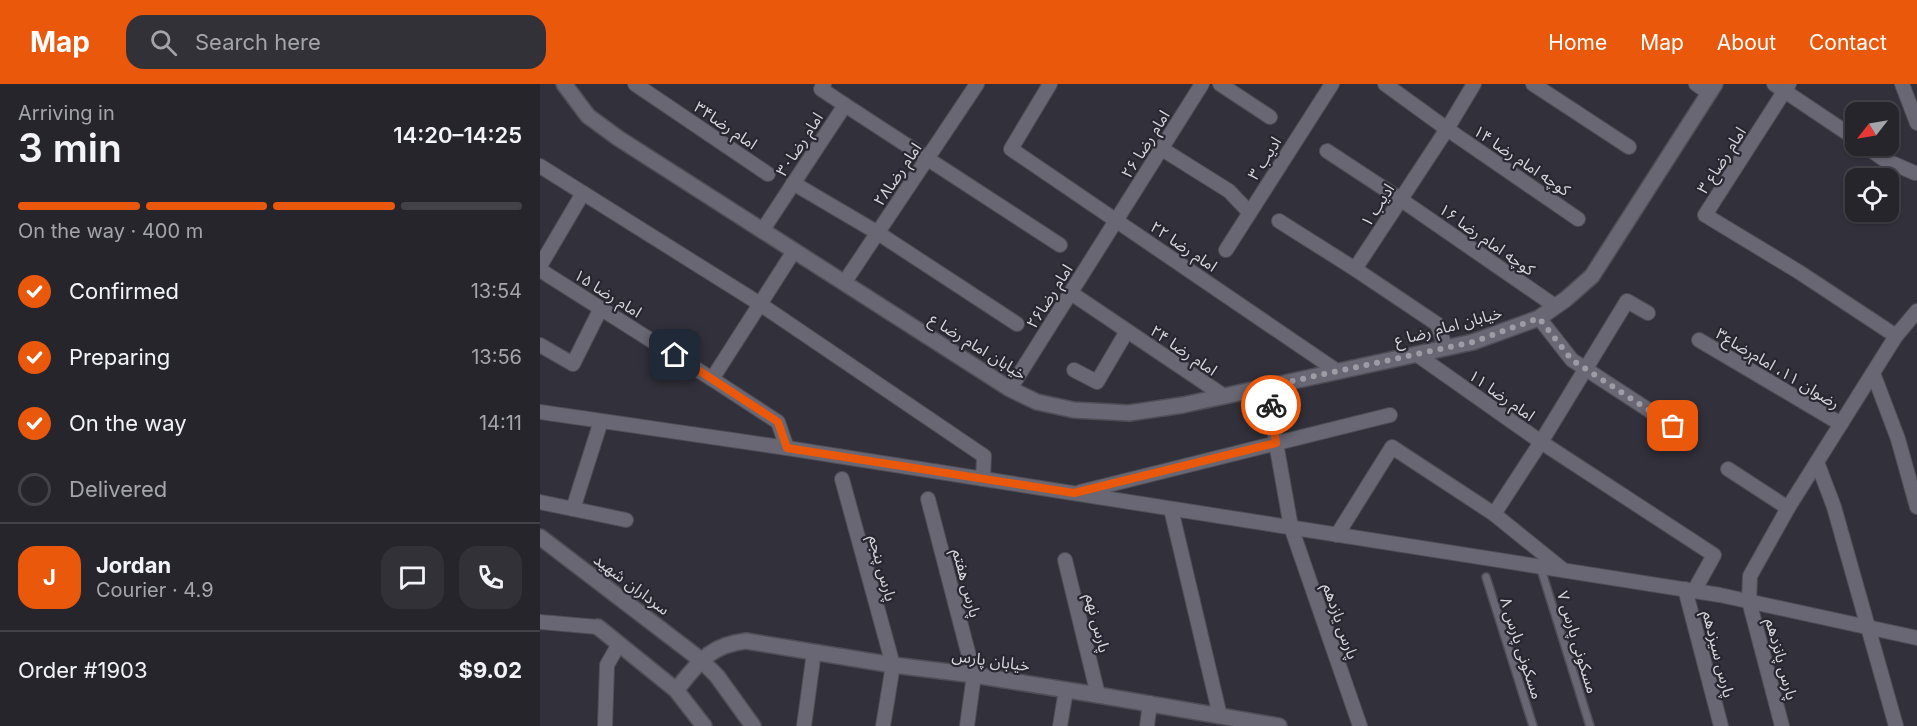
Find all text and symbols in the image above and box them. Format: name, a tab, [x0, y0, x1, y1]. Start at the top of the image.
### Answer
search box	[126, 15, 546, 69]
text: Map	[30, 25, 90, 59]
icon: search	[147, 26, 180, 59]
text: Search here	[195, 29, 321, 55]
text: Home	[1548, 30, 1607, 55]
text: Map	[1640, 30, 1684, 55]
text: About	[1717, 30, 1776, 55]
text: Contact	[1809, 30, 1887, 55]
street label: امام رضا۳۴	[689, 97, 761, 156]
text: Arriving in	[18, 101, 115, 125]
north arrow	[1845, 102, 1899, 156]
map controls	[1845, 102, 1899, 222]
street label: امام رضا ۲۶	[1116, 106, 1176, 183]
street label: امام رضا۳۰	[771, 108, 829, 181]
street label: کوچه امام رضا ۱۴	[1468, 120, 1574, 202]
text: 14:20–14:25	[393, 122, 522, 148]
street label: امام رضا‌ع ۳	[1692, 123, 1752, 199]
text: 3 min	[18, 124, 122, 171]
street label: ادیب ۳	[1243, 133, 1285, 183]
street label: امام رضا۲۸	[869, 139, 928, 211]
button: locate	[1845, 168, 1899, 222]
street label: ادیب ۱	[1356, 180, 1398, 230]
street label: کوچه امام رضا ۱۶	[1434, 199, 1539, 282]
street label: امام رضا ۲۲	[1145, 216, 1221, 278]
text: On the way · 400 m	[18, 219, 203, 243]
street label: امام رضا۲۶	[1021, 260, 1079, 333]
street label: ۱۵ امام رضا	[569, 264, 646, 324]
icon: check	[18, 275, 51, 308]
text: Confirmed	[69, 278, 179, 304]
text: 13:54	[471, 279, 522, 303]
street label: خیابان امام رضا ع	[1392, 302, 1505, 353]
street label: خیابان امام رضا ع	[924, 308, 1030, 386]
street label: امام رضا ۲۴	[1145, 320, 1221, 382]
street label: رضوان ۱۱، امام‌رضا‌ع‌۳	[1711, 323, 1844, 415]
pin	[649, 329, 700, 380]
icon: home	[658, 338, 691, 371]
icon: check	[18, 341, 51, 374]
text: Preparing	[69, 344, 170, 370]
text: 13:56	[471, 345, 522, 369]
street label: امام رضا ۱۱	[1463, 365, 1539, 428]
courier	[1241, 375, 1301, 435]
icon: bike	[1255, 389, 1288, 422]
pin	[1647, 400, 1698, 451]
icon: check	[18, 407, 51, 440]
icon: bag	[1656, 409, 1689, 442]
text: On the way	[69, 410, 187, 436]
text: 14:11	[479, 411, 522, 435]
text: Delivered	[69, 476, 167, 502]
street label: پارس‌‌ پنجم	[862, 533, 901, 604]
button: chat	[381, 546, 444, 609]
button: phone	[459, 546, 522, 609]
street label: پارس‌‌ هفتم	[945, 546, 986, 621]
street label: سرداران شهید	[590, 549, 674, 619]
text: Jordan	[96, 552, 171, 578]
text: J	[43, 564, 56, 590]
text: Courier · 4.9	[96, 578, 214, 602]
street label: پارس‌‌ یازدهم	[1316, 580, 1363, 663]
street label: مسکونی ‌پارس ۷	[1552, 588, 1603, 696]
street label: پارس‌‌ نهم	[1078, 591, 1115, 655]
street label: مسکونی پارس ۸	[1495, 594, 1548, 702]
street label: پارس‌ سیزدهم	[1696, 608, 1739, 700]
street label: پارس‌ پانزدهم	[1759, 616, 1803, 703]
street label: خیابان پارس	[951, 645, 1031, 676]
text: Order #1903	[18, 657, 148, 683]
text: $9.02	[459, 657, 522, 683]

